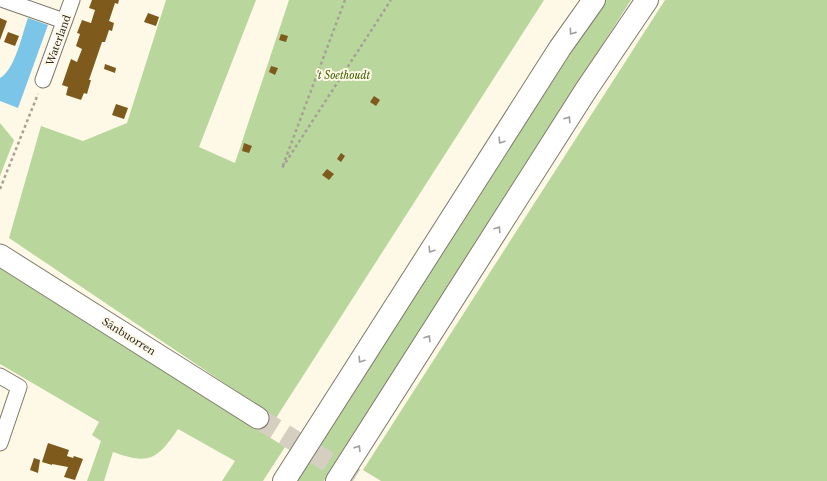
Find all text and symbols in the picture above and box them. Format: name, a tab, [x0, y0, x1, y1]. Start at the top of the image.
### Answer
street label: Waterland	[43, 13, 74, 68]
one-way arrow	[569, 28, 577, 35]
park label: 't Soethoudt	[316, 69, 370, 82]
one-way arrow	[563, 116, 571, 123]
one-way arrow	[498, 137, 506, 144]
one-way arrow	[493, 226, 501, 233]
one-way arrow	[428, 246, 436, 253]
street label: Sânbuorren	[100, 315, 158, 358]
one-way arrow	[423, 336, 430, 343]
one-way arrow	[358, 356, 365, 363]
one-way arrow	[353, 445, 361, 452]

